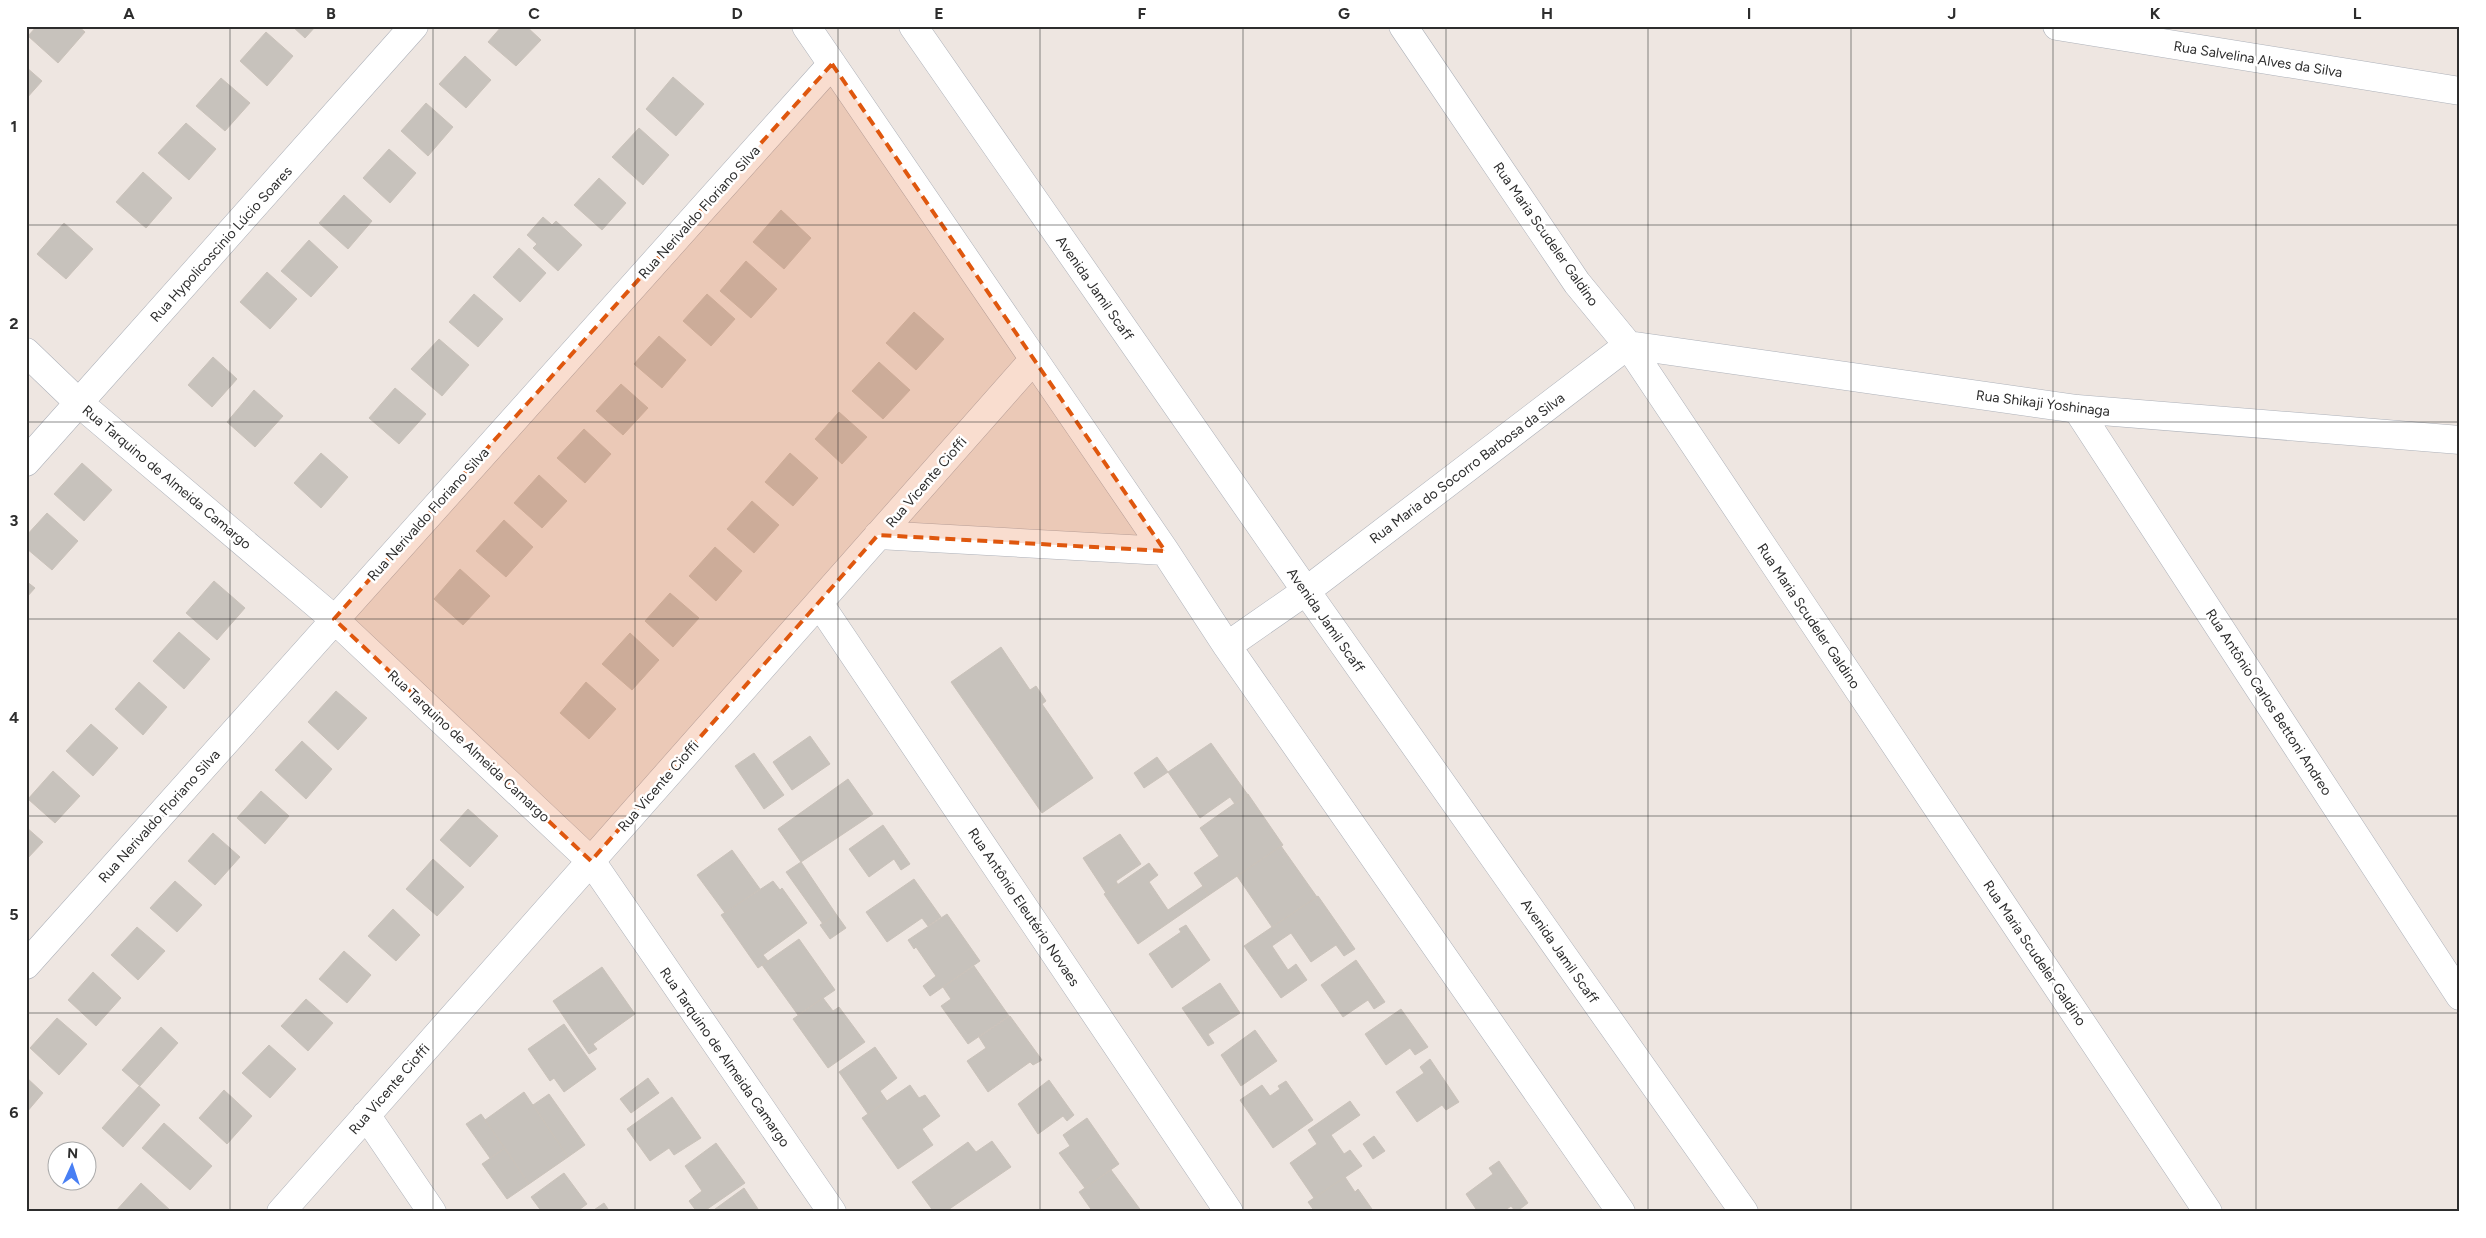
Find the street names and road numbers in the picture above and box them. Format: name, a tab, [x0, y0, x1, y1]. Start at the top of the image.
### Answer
street label: Rua Salvelina Alves da Silva	[2172, 38, 2344, 81]
street label: Rua Nerivaldo Floriano Silva	[635, 142, 764, 282]
street label: Rua Maria Scudeler Galdino	[1489, 159, 1602, 310]
street label: Rua Hypolicoscinio Lúcio Soares	[147, 163, 296, 326]
street label: Avenida Jamil Scaff	[1052, 233, 1137, 344]
street label: Rua Shikaji Yoshinaga	[1975, 387, 2111, 420]
street label: Rua Maria do Socorro Barbosa da Silva	[1366, 389, 1568, 547]
street label: Rua Tarquino de Almeida Camargo	[79, 402, 255, 553]
street label: Rua Vicente Cioffi	[882, 434, 970, 531]
street label: Rua Nerivaldo Floriano Silva	[364, 444, 493, 584]
street label: Rua Maria Scudeler Galdino	[1754, 540, 1864, 692]
street label: Avenida Jamil Scaff	[1283, 565, 1368, 676]
street label: Rua Antônio Carlos Bettoni Andreo	[2202, 606, 2335, 799]
street label: Rua Tarquino de Almeida Camargo	[384, 667, 553, 826]
street label: Rua Vicente Cioffi	[614, 738, 702, 835]
street label: Rua Nerivaldo Floriano Silva	[95, 746, 224, 886]
street label: Rua Antônio Eleutério Novaes	[964, 825, 1083, 990]
street label: Rua Maria Scudeler Galdino	[1980, 877, 2090, 1029]
street label: Avenida Jamil Scaff	[1517, 896, 1602, 1007]
street label: Rua Tarquino de Almeida Camargo	[656, 964, 793, 1150]
street label: Rua Vicente Cioffi	[345, 1041, 433, 1138]

